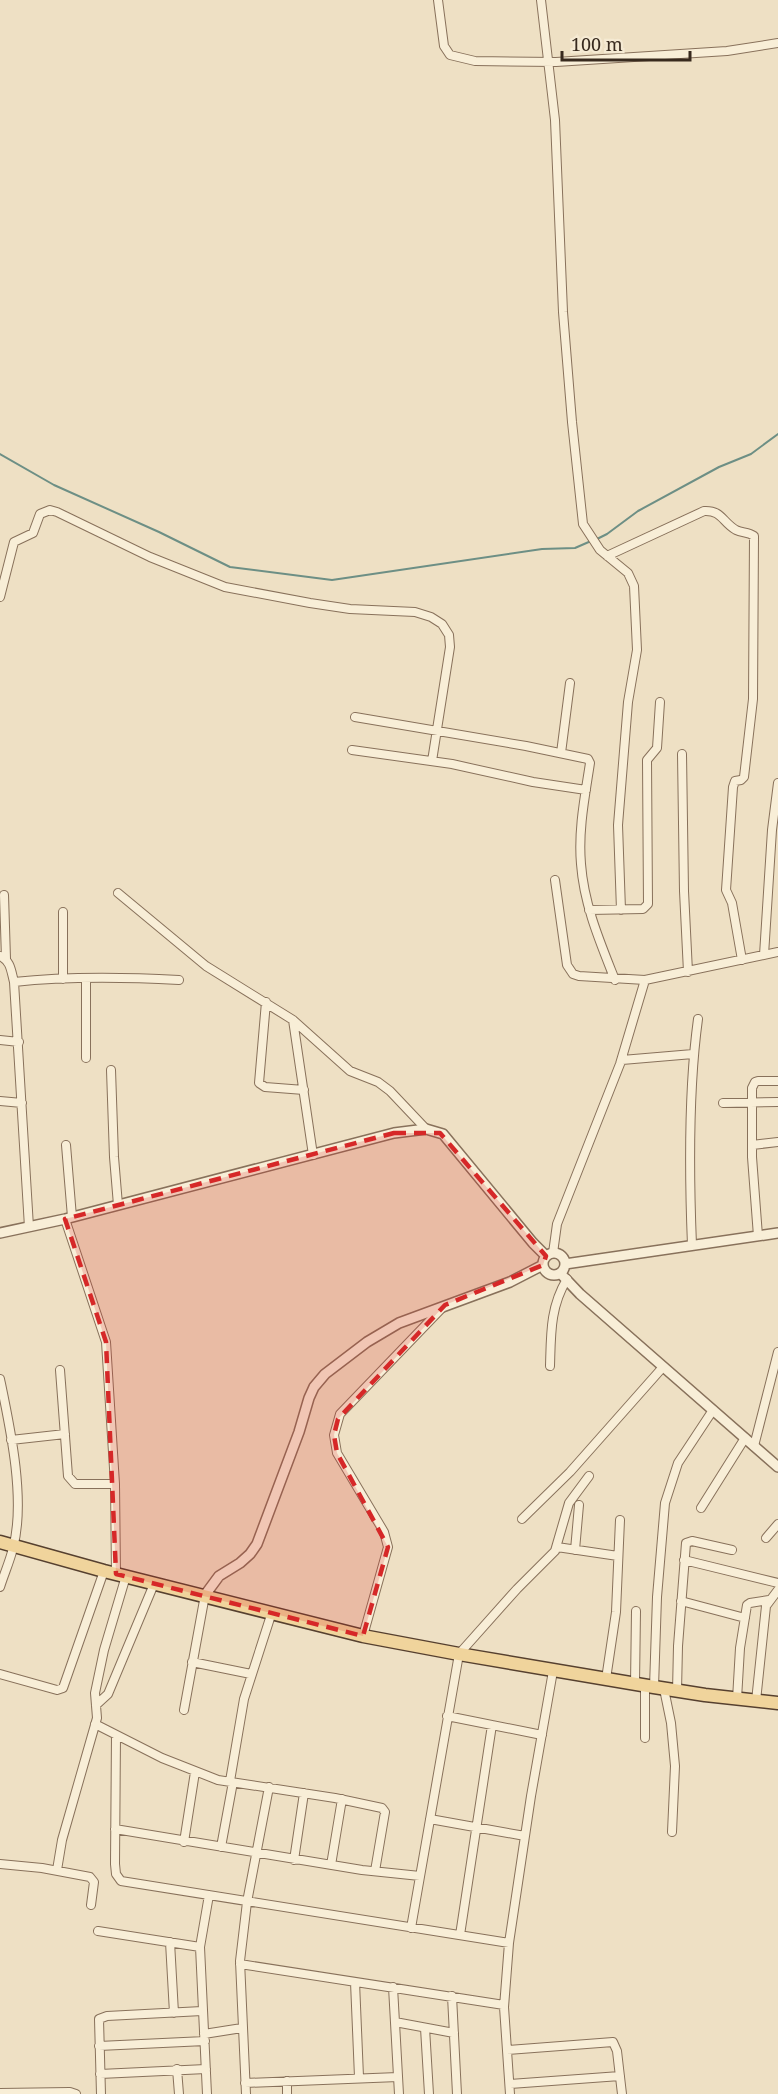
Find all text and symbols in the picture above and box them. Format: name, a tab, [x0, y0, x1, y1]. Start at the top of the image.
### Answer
scale bar	[562, 24, 690, 62]
text: 100 m	[571, 32, 623, 56]

